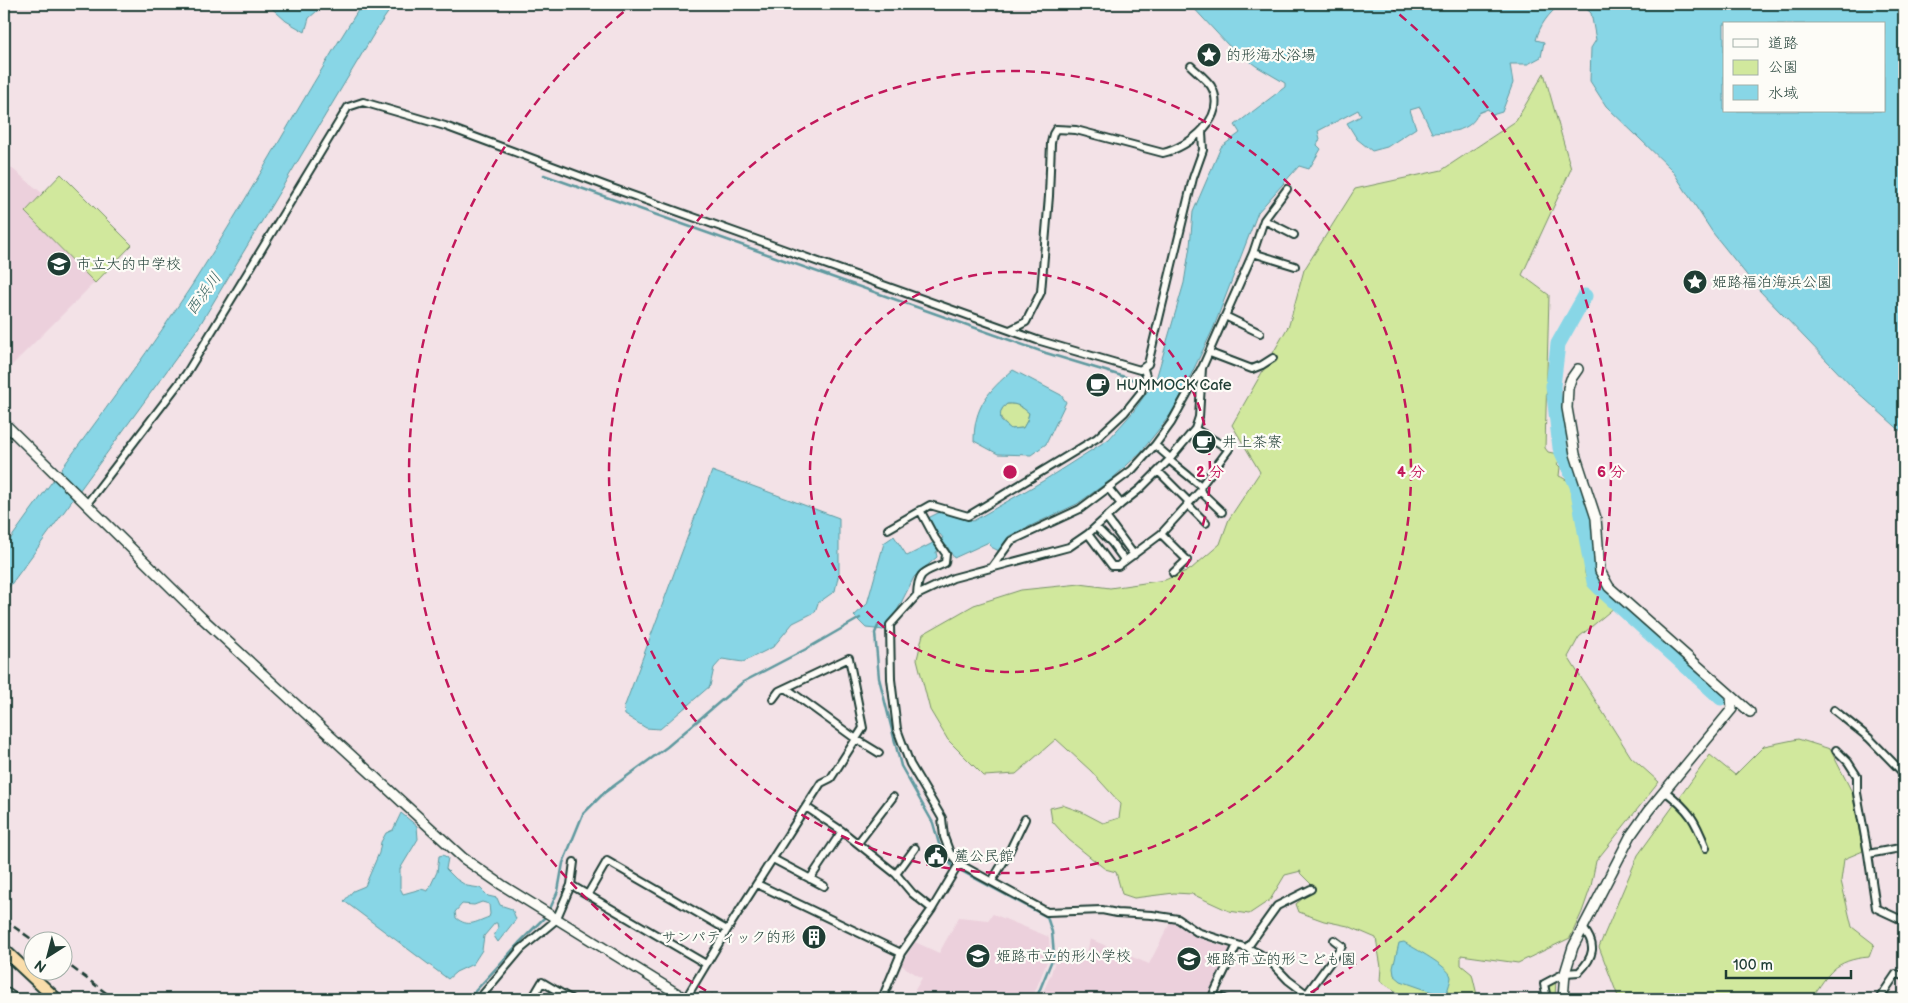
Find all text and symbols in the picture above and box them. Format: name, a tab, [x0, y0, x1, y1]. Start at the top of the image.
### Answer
legend	[1723, 22, 1886, 112]
text: 道路	[1768, 34, 1798, 53]
place icon: 的形海水浴場	[1196, 42, 1222, 68]
place label: 的形海水浴場	[1226, 46, 1316, 65]
text: 公園	[1768, 58, 1798, 77]
text: 水域	[1768, 84, 1798, 103]
school or university icon: 市立大的中学校	[46, 251, 72, 277]
place label: 市立大的中学校	[76, 255, 181, 274]
water label: 西浜川	[182, 269, 226, 319]
place icon: 姫路福泊海浜公園	[1682, 269, 1708, 295]
place label: 姫路福泊海浜公園	[1712, 273, 1832, 292]
cafe icon: HUMMOCK Cafe	[1085, 372, 1111, 398]
place label: HUMMOCK Cafe	[1116, 376, 1232, 395]
cafe icon: 井上茶寮	[1191, 429, 1217, 455]
place label: 井上茶寮	[1222, 433, 1282, 452]
centre of rings	[1001, 463, 1019, 481]
text: 2 分	[1196, 463, 1224, 482]
text: 4 分	[1397, 463, 1425, 482]
text: 6 分	[1597, 463, 1625, 482]
public building icon: 麓公民館	[923, 843, 949, 869]
place label: 麓公民館	[954, 847, 1014, 866]
building icon: サンパティック的形	[801, 924, 827, 950]
place label: サンパティック的形	[662, 928, 796, 947]
north arrow	[22, 930, 72, 980]
school or university icon: 姫路市立的形小学校	[965, 943, 991, 969]
school or university icon: 姫路市立的形こども園	[1176, 946, 1202, 972]
place label: 姫路市立的形小学校	[996, 947, 1131, 966]
scale bar	[1726, 948, 1850, 980]
place label: 姫路市立的形こども園	[1206, 950, 1356, 969]
text: N	[31, 956, 50, 976]
text: 100 m	[1733, 956, 1773, 975]

